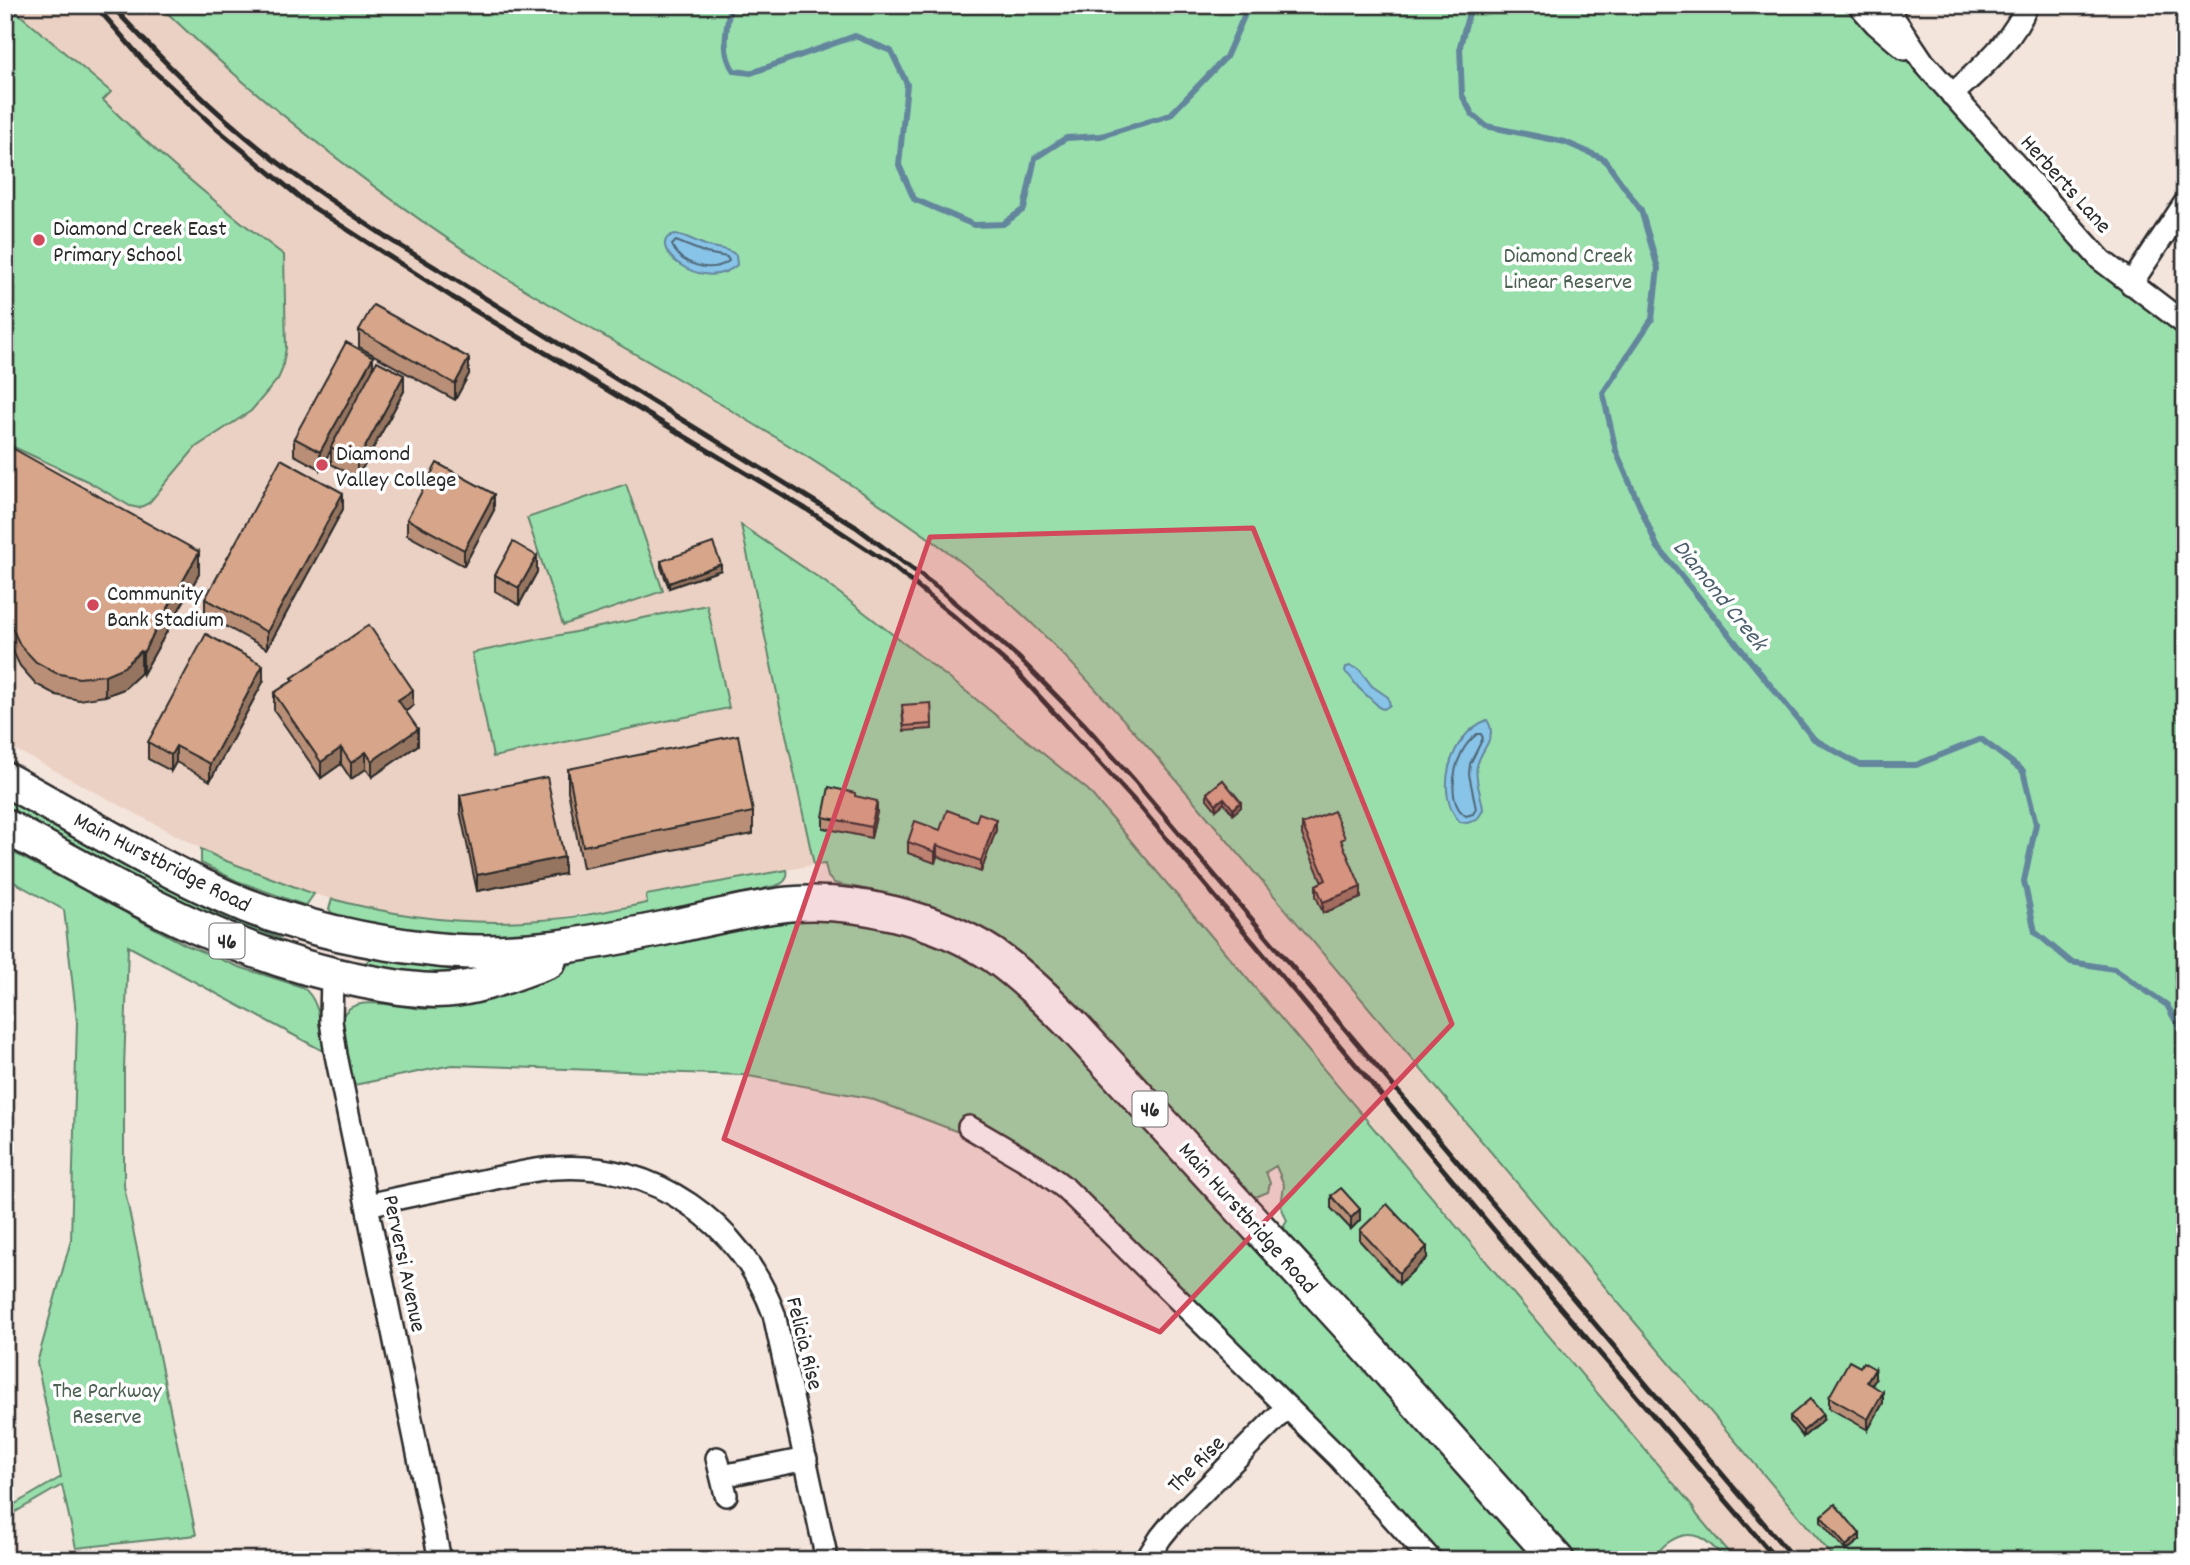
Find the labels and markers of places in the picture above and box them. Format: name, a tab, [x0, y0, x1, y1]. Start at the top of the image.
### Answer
place label: Diamond Creek East Primary School	[53, 214, 227, 273]
marker: Diamond Creek East Primary School	[31, 232, 47, 248]
place label: Diamond Valley College	[336, 439, 456, 498]
marker: Diamond Valley College	[314, 457, 330, 473]
place label: Community Bank Stadium	[107, 579, 224, 638]
marker: Community Bank Stadium	[85, 597, 101, 613]

